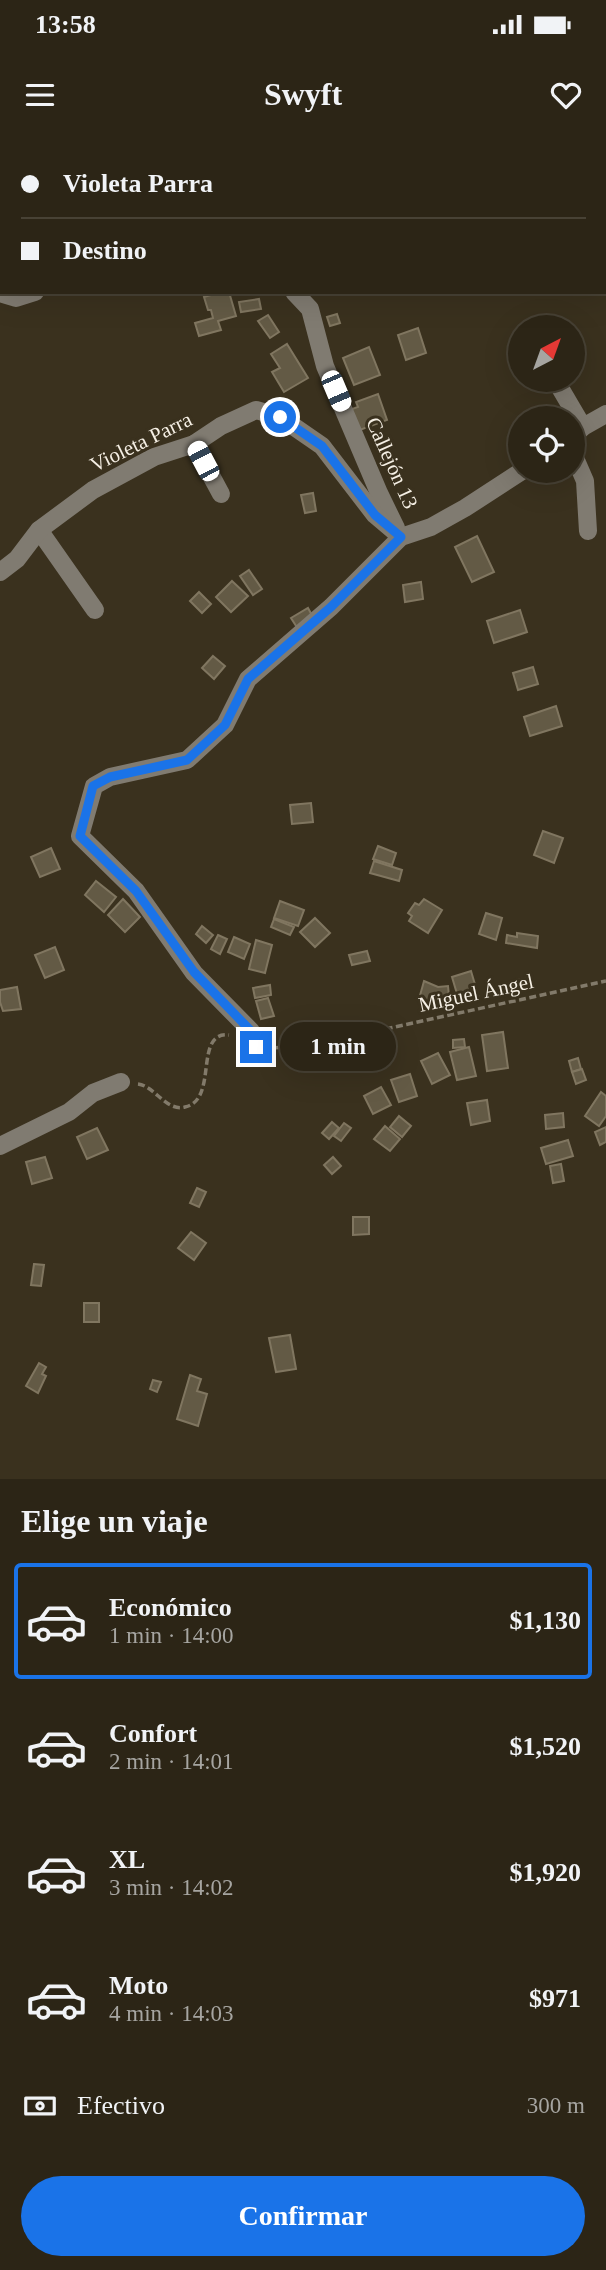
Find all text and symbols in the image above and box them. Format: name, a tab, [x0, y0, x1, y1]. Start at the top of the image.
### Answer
text: 13:58	[35, 10, 96, 39]
icon: menu	[21, 76, 59, 114]
text: Swyft	[264, 76, 342, 112]
icon: heart	[547, 76, 585, 114]
text: Violeta Parra	[63, 169, 213, 198]
text: Destino	[63, 236, 147, 265]
north arrow	[508, 315, 584, 392]
map controls	[508, 315, 585, 483]
car	[319, 368, 354, 414]
route start	[264, 401, 296, 433]
button: locate	[508, 406, 585, 483]
street label: Violeta Parra	[86, 407, 196, 477]
street label: Callejón 13	[361, 414, 423, 512]
car	[184, 438, 223, 484]
street label: Miguel Ángel	[416, 969, 536, 1017]
callout: 1 min	[280, 1023, 396, 1072]
route end	[240, 1031, 272, 1063]
text: 1 min	[310, 1034, 366, 1059]
text: Elige un viaje	[21, 1503, 208, 1539]
icon: car	[25, 1590, 88, 1653]
text: Económico	[109, 1593, 232, 1622]
text: $1,130	[510, 1606, 581, 1635]
text: 1 min · 14:00	[109, 1623, 234, 1648]
icon: car	[25, 1716, 88, 1779]
text: Confort	[109, 1719, 197, 1748]
text: $1,520	[510, 1732, 581, 1761]
text: 2 min · 14:01	[109, 1749, 234, 1774]
icon: car	[25, 1842, 88, 1905]
text: XL	[109, 1845, 145, 1874]
text: $1,920	[510, 1858, 581, 1887]
text: 3 min · 14:02	[109, 1875, 234, 1900]
icon: car	[25, 1968, 88, 2031]
text: Moto	[109, 1971, 168, 2000]
text: $971	[529, 1984, 581, 2013]
text: 4 min · 14:03	[109, 2001, 234, 2026]
icon: cash	[21, 2087, 59, 2125]
text: Efectivo	[77, 2091, 165, 2120]
text: 300 m	[527, 2093, 585, 2118]
button: Confirmar	[21, 2176, 585, 2256]

